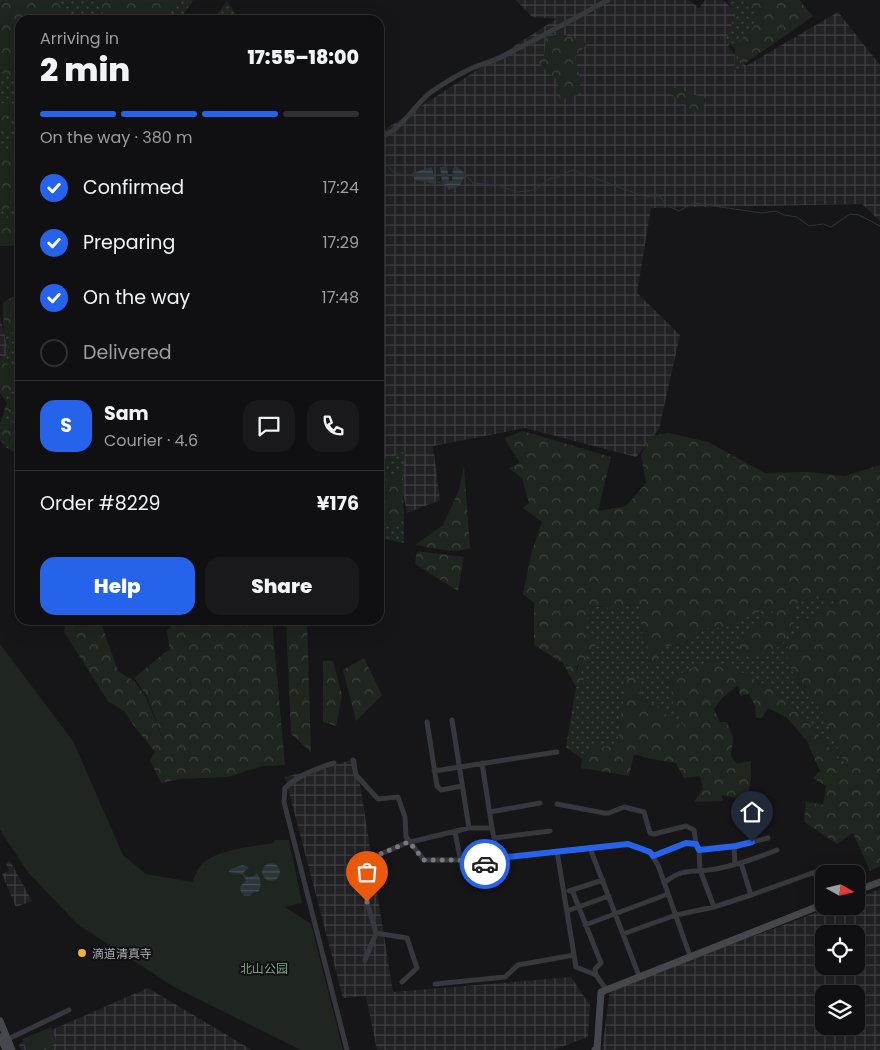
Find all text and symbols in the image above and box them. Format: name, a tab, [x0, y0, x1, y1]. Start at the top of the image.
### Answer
text: Arriving in	[40, 27, 119, 50]
text: 17:55–18:00	[248, 44, 359, 71]
text: 2 min	[40, 47, 130, 92]
text: On the way · 380 m	[40, 126, 193, 149]
icon: check	[40, 174, 68, 202]
text: Confirmed	[83, 174, 184, 201]
text: 17:24	[322, 176, 359, 199]
icon: check	[40, 229, 68, 257]
text: Preparing	[83, 229, 175, 256]
text: 17:29	[322, 231, 359, 254]
icon: check	[40, 284, 68, 312]
text: On the way	[83, 284, 190, 311]
text: 17:48	[322, 286, 359, 309]
text: Delivered	[83, 339, 172, 366]
text: Sam	[104, 400, 149, 427]
button: chat	[243, 400, 295, 452]
button: phone	[307, 400, 359, 452]
text: S	[60, 412, 72, 439]
text: Courier · 4.6	[104, 429, 198, 452]
text: Order #8229	[40, 490, 161, 517]
text: ¥176	[317, 490, 359, 517]
button: Help	[40, 557, 195, 615]
button: Share	[205, 557, 359, 615]
pin	[731, 791, 773, 842]
icon: home	[738, 798, 766, 826]
courier	[460, 839, 510, 889]
icon: car	[471, 850, 499, 878]
pin	[346, 851, 388, 902]
icon: bag	[353, 858, 381, 886]
north arrow	[815, 865, 865, 915]
map controls	[815, 865, 865, 1035]
button: locate	[815, 925, 865, 975]
place label: 滴道清真寺	[92, 945, 152, 962]
marker: 滴道清真寺	[76, 947, 88, 959]
park label: 北山公园	[240, 960, 288, 977]
button: layers	[815, 985, 865, 1035]

